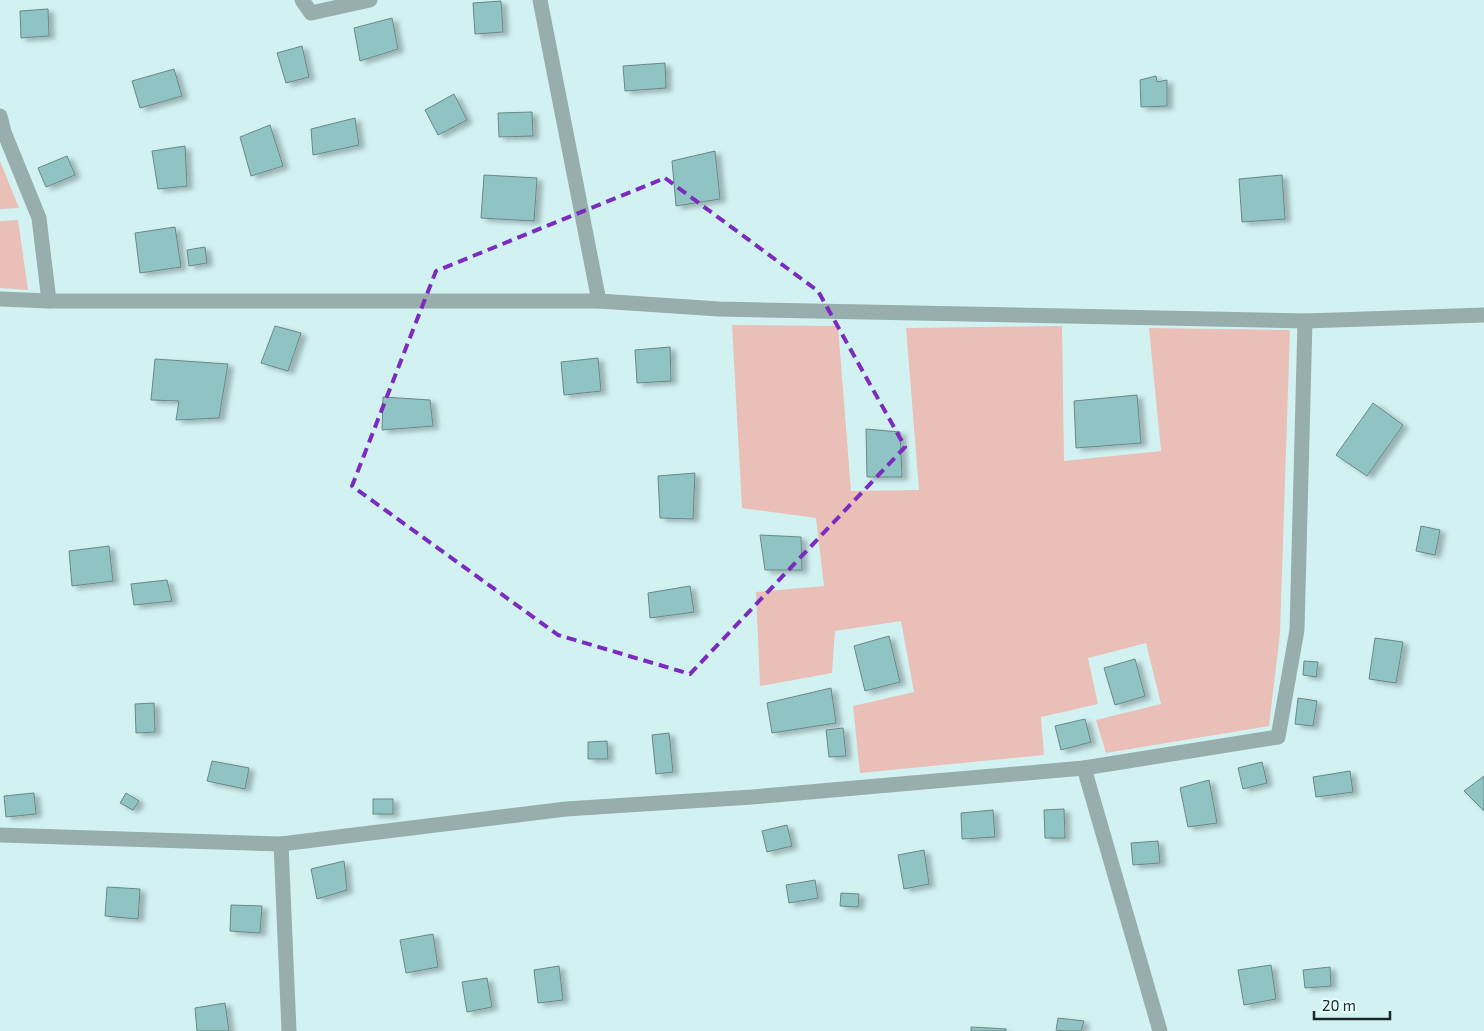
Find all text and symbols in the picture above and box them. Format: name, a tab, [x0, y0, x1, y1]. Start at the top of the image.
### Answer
scale bar	[1314, 988, 1390, 1020]
text: 20 m	[1322, 996, 1356, 1014]

